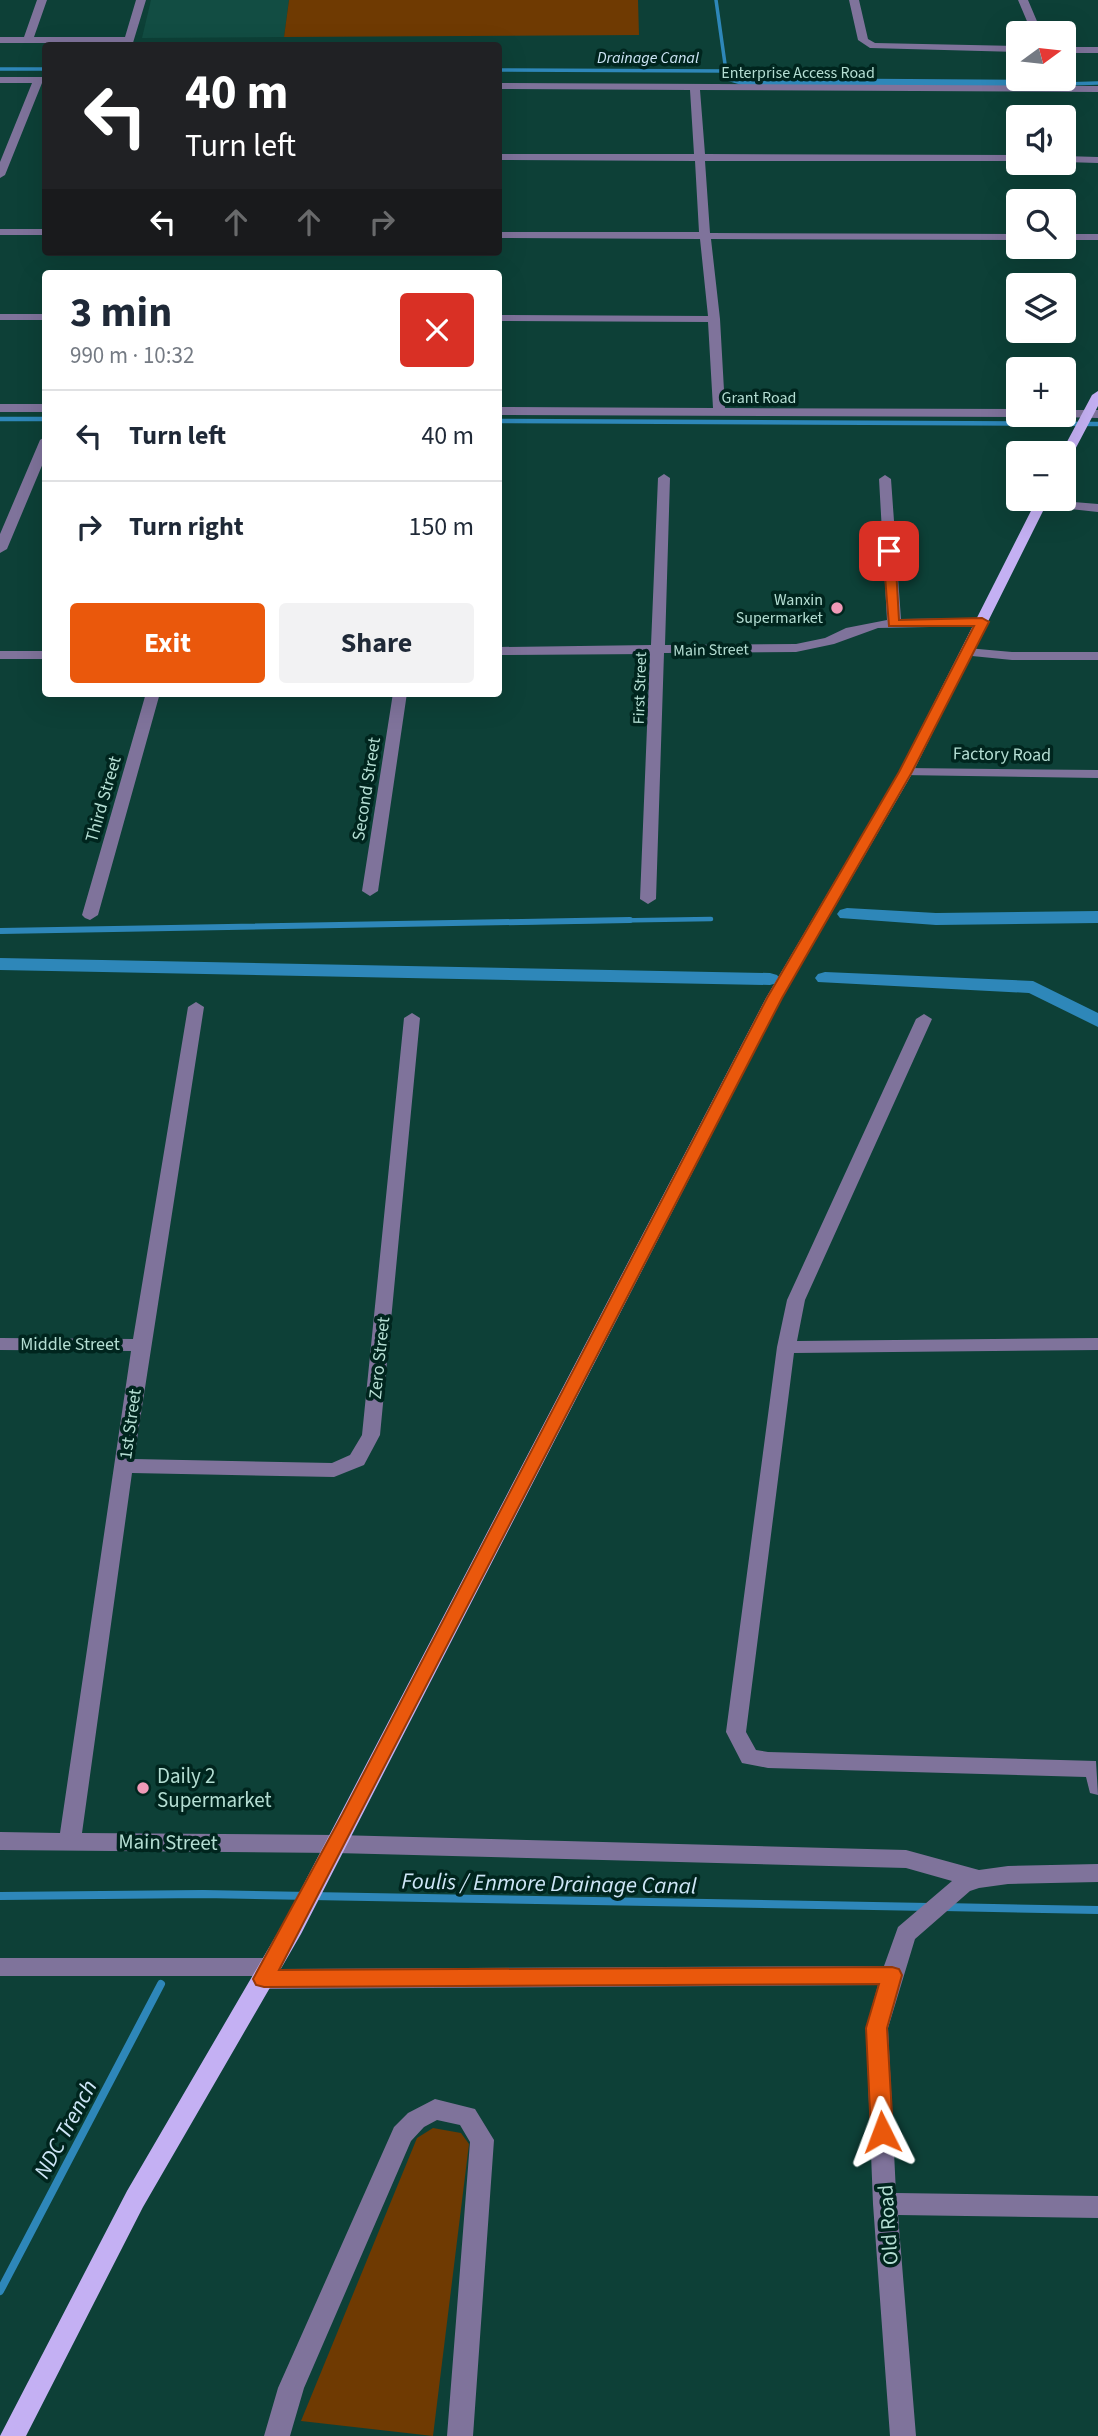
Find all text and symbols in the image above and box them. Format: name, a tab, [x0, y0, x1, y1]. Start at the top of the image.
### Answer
north arrow	[1006, 21, 1076, 91]
map controls	[1006, 21, 1076, 511]
water label: Drainage Canal	[597, 47, 699, 69]
text: 40 m	[185, 58, 289, 128]
street label: Enterprise Access Road	[721, 62, 875, 84]
icon: left	[70, 70, 161, 161]
button: sound	[1006, 105, 1076, 175]
text: Turn left	[185, 123, 296, 169]
button: search	[1006, 189, 1076, 259]
icon: left	[144, 203, 182, 241]
icon: ahead	[217, 203, 255, 241]
icon: ahead	[290, 203, 328, 241]
icon: right	[363, 203, 401, 241]
button: layers	[1006, 273, 1076, 343]
text: 3 min	[70, 283, 172, 343]
button: close	[400, 293, 474, 367]
text: 990 m · 10:32	[70, 339, 194, 372]
button: +	[1006, 357, 1076, 427]
street label: Grant Road	[722, 387, 796, 409]
icon: left	[70, 417, 108, 455]
text: Turn left	[129, 417, 226, 454]
text: 40 m	[421, 417, 474, 454]
button: −	[1006, 441, 1076, 511]
icon: right	[70, 508, 108, 546]
text: Turn right	[129, 508, 244, 545]
text: 150 m	[408, 508, 474, 545]
pin	[859, 521, 919, 581]
icon: arrive	[870, 532, 908, 570]
place label: Wanxin Supermarket	[736, 589, 824, 629]
marker: Wanxin Supermarket	[829, 600, 845, 616]
button: Exit	[70, 603, 265, 683]
button: Share	[279, 603, 474, 683]
street label: Main Street	[673, 638, 750, 662]
street label: First Street	[628, 651, 652, 725]
street label: Second Street	[346, 735, 387, 843]
street label: Factory Road	[953, 741, 1051, 768]
street label: Third Street	[79, 753, 128, 845]
street label: Zero Street	[363, 1316, 396, 1401]
street label: Middle Street	[20, 1332, 120, 1357]
street label: 1st Street	[113, 1387, 148, 1461]
place label: Daily 2 Supermarket	[157, 1761, 272, 1815]
marker: Daily 2 Supermarket	[135, 1780, 151, 1796]
street label: Main Street	[118, 1826, 218, 1858]
water label: Foulis / Enmore Drainage Canal	[401, 1864, 697, 1903]
water label: NDC Trench	[26, 2074, 105, 2185]
position arrow	[845, 2095, 919, 2169]
street label: Old Road	[870, 2184, 906, 2266]

